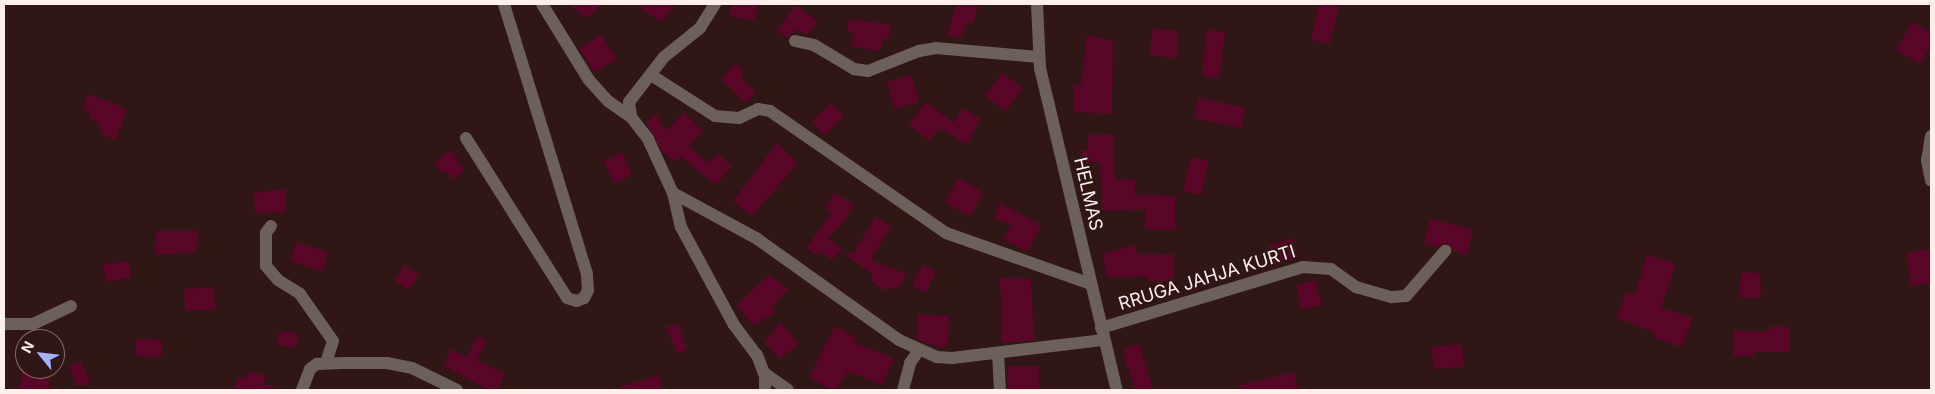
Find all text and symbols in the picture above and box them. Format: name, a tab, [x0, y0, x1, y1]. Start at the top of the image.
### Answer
street label: HELMAS	[1069, 155, 1107, 233]
street label: RRUGA JAHJA KURTI	[1116, 241, 1298, 315]
north arrow	[15, 329, 65, 379]
text: N	[17, 338, 37, 356]

